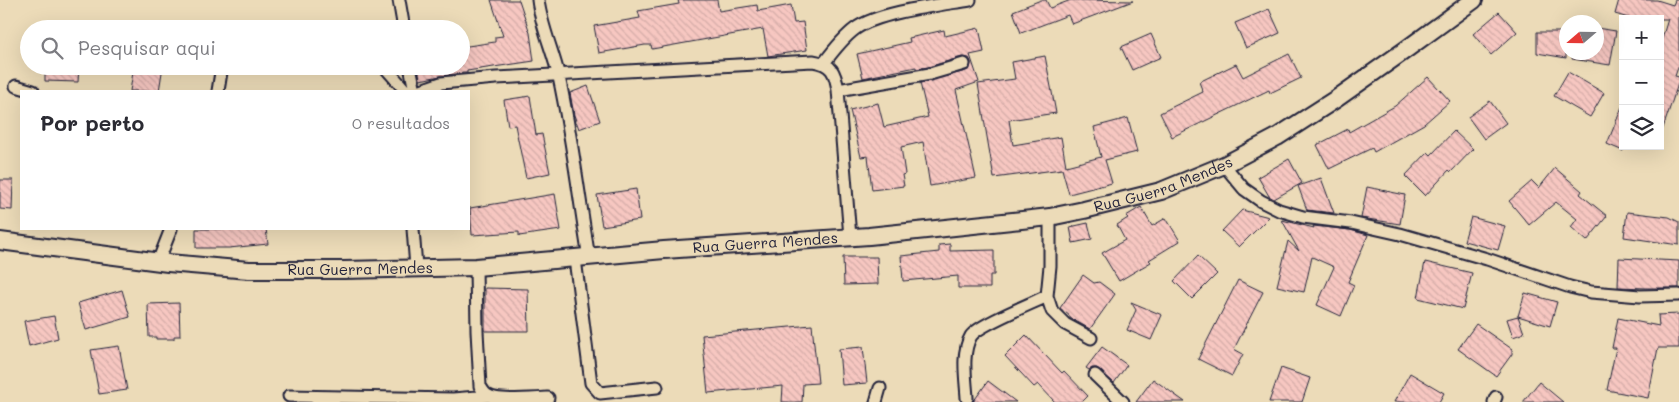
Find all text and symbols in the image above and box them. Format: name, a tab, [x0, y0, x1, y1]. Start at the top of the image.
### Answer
north arrow	[1559, 15, 1604, 60]
map controls	[1619, 15, 1664, 150]
button: +	[1619, 15, 1664, 60]
search box	[20, 20, 470, 75]
icon: search	[38, 34, 66, 62]
text: Pesquisar aqui	[78, 35, 216, 60]
button: −	[1619, 60, 1664, 105]
button: layers	[1619, 105, 1664, 150]
text: Por perto	[40, 109, 144, 136]
text: 0 resultados	[352, 112, 450, 133]
street label: Rua Guerra Mendes	[1092, 151, 1236, 216]
street label: Rua Guerra Mendes	[692, 227, 838, 257]
street label: Rua Guerra Mendes	[287, 257, 433, 279]

